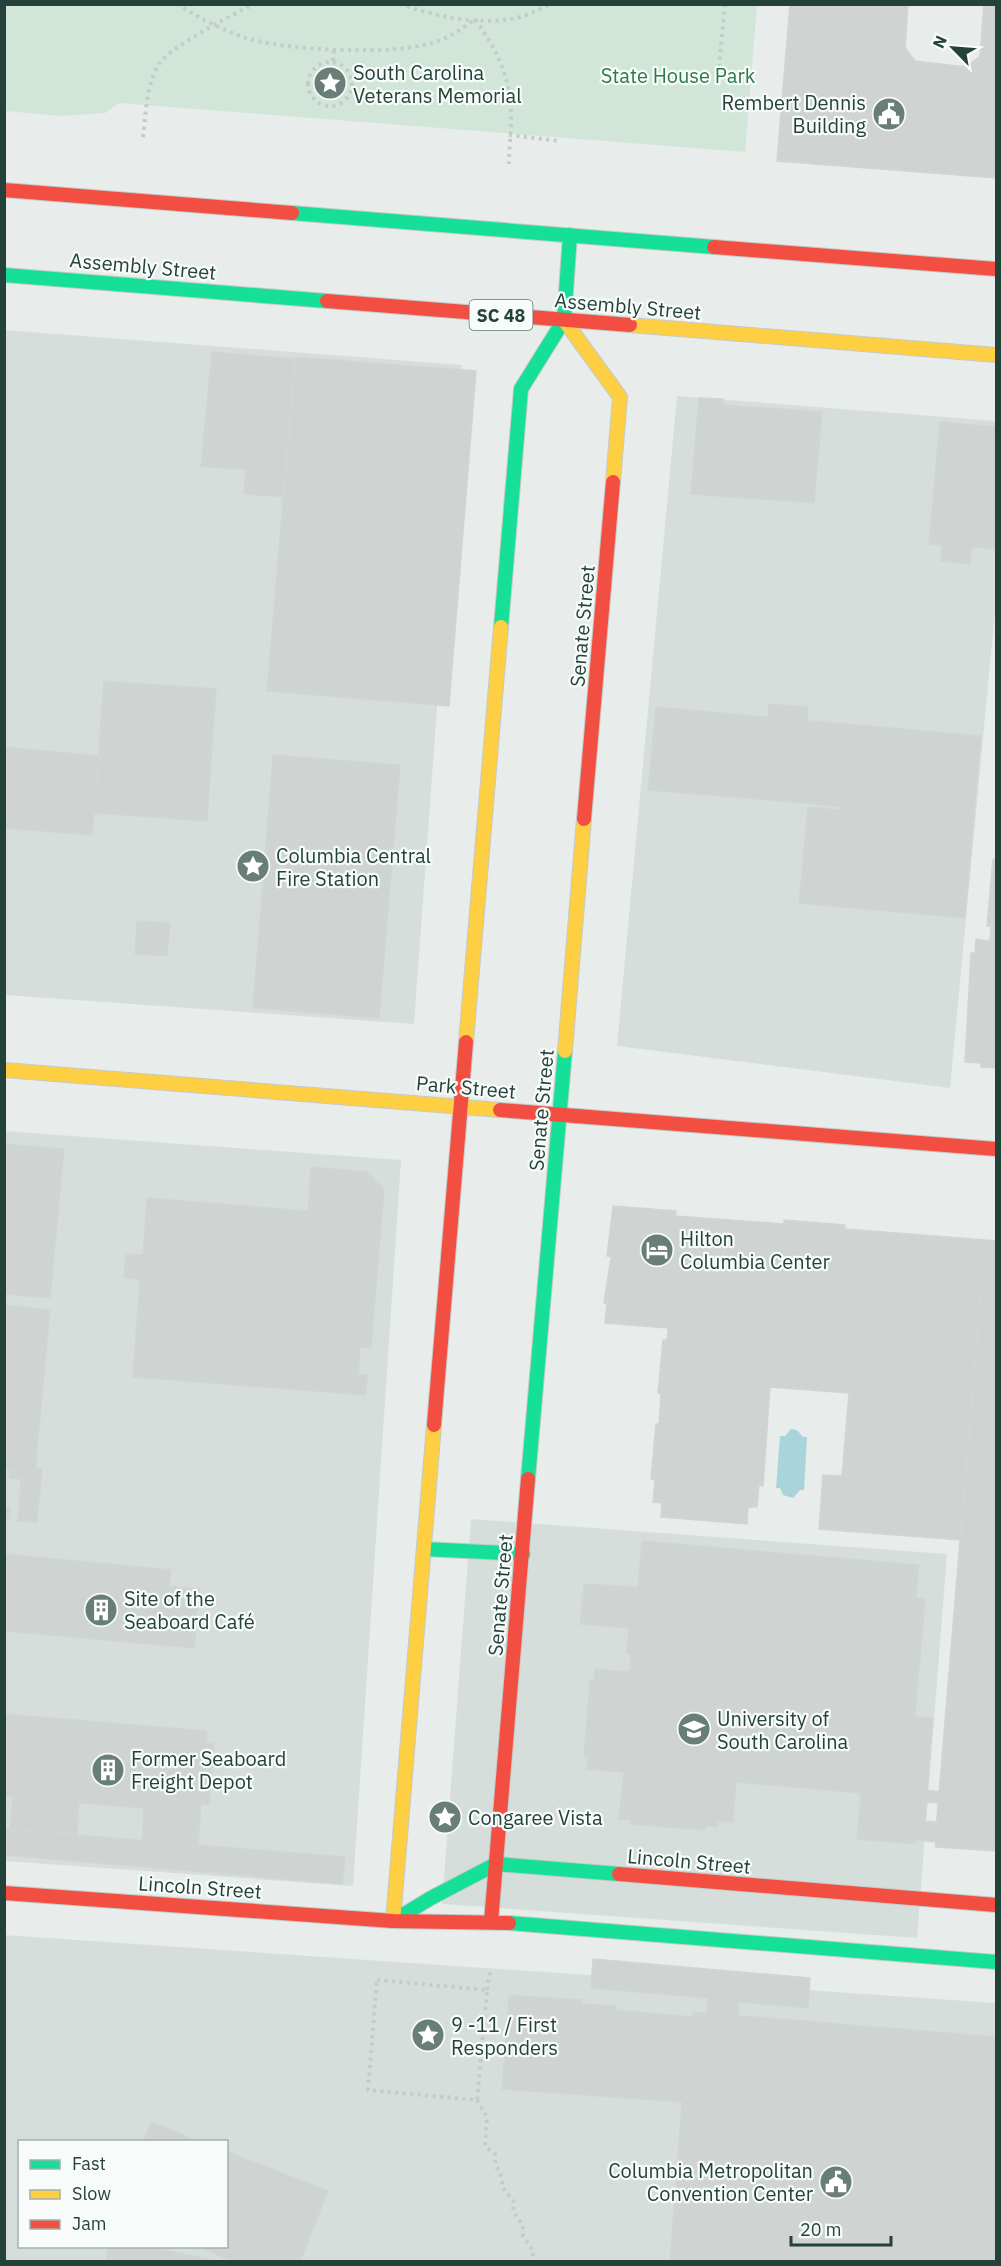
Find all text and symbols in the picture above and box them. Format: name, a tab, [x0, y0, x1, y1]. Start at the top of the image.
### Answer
north arrow	[923, 18, 983, 78]
text: N	[928, 32, 951, 51]
place label: South Carolina Veterans Memorial	[353, 59, 522, 109]
park label: State House Park	[601, 62, 756, 89]
place icon: South Carolina Veterans Memorial	[312, 65, 348, 101]
place label: Rembert Dennis Building	[721, 89, 866, 139]
public building icon: Rembert Dennis Building	[871, 96, 907, 132]
street label: Assembly Street	[69, 246, 217, 286]
street label: Assembly Street	[554, 286, 702, 326]
road number: SC 48	[470, 300, 532, 330]
street label: Senate Street	[563, 564, 601, 688]
place label: Columbia Central Fire Station	[276, 842, 431, 892]
place icon: Columbia Central Fire Station	[235, 848, 271, 884]
street label: Senate Street	[522, 1048, 560, 1172]
street label: Park Street	[415, 1069, 517, 1105]
place label: Hilton Columbia Center	[680, 1225, 830, 1275]
hotel icon: Hilton Columbia Center	[639, 1232, 675, 1268]
street label: Senate Street	[481, 1533, 519, 1657]
place label: Site of the Seaboard Café	[124, 1585, 255, 1635]
building icon: Site of the Seaboard Café	[83, 1592, 119, 1628]
place label: University of South Carolina	[717, 1705, 849, 1755]
school or university icon: University of South Carolina	[676, 1711, 712, 1747]
place label: Former Seaboard Freight Depot	[131, 1745, 286, 1795]
building icon: Former Seaboard Freight Depot	[90, 1752, 126, 1788]
place icon: Congaree Vista	[427, 1799, 463, 1835]
place label: Congaree Vista	[468, 1804, 603, 1831]
street label: Lincoln Street	[626, 1842, 752, 1880]
street label: Lincoln Street	[137, 1869, 263, 1905]
place label: 9 -11 / First Responders	[451, 2011, 558, 2061]
place icon: 9 -11 / First Responders	[410, 2017, 446, 2053]
legend	[18, 2140, 228, 2248]
text: Fast	[72, 2152, 106, 2175]
place label: Columbia Metropolitan Convention Center	[608, 2157, 813, 2207]
public building icon: Columbia Metropolitan Convention Center	[818, 2164, 854, 2200]
text: Slow	[72, 2182, 111, 2205]
scale bar	[791, 2209, 892, 2247]
text: Jam	[72, 2212, 107, 2235]
text: 20 m	[800, 2218, 842, 2241]

